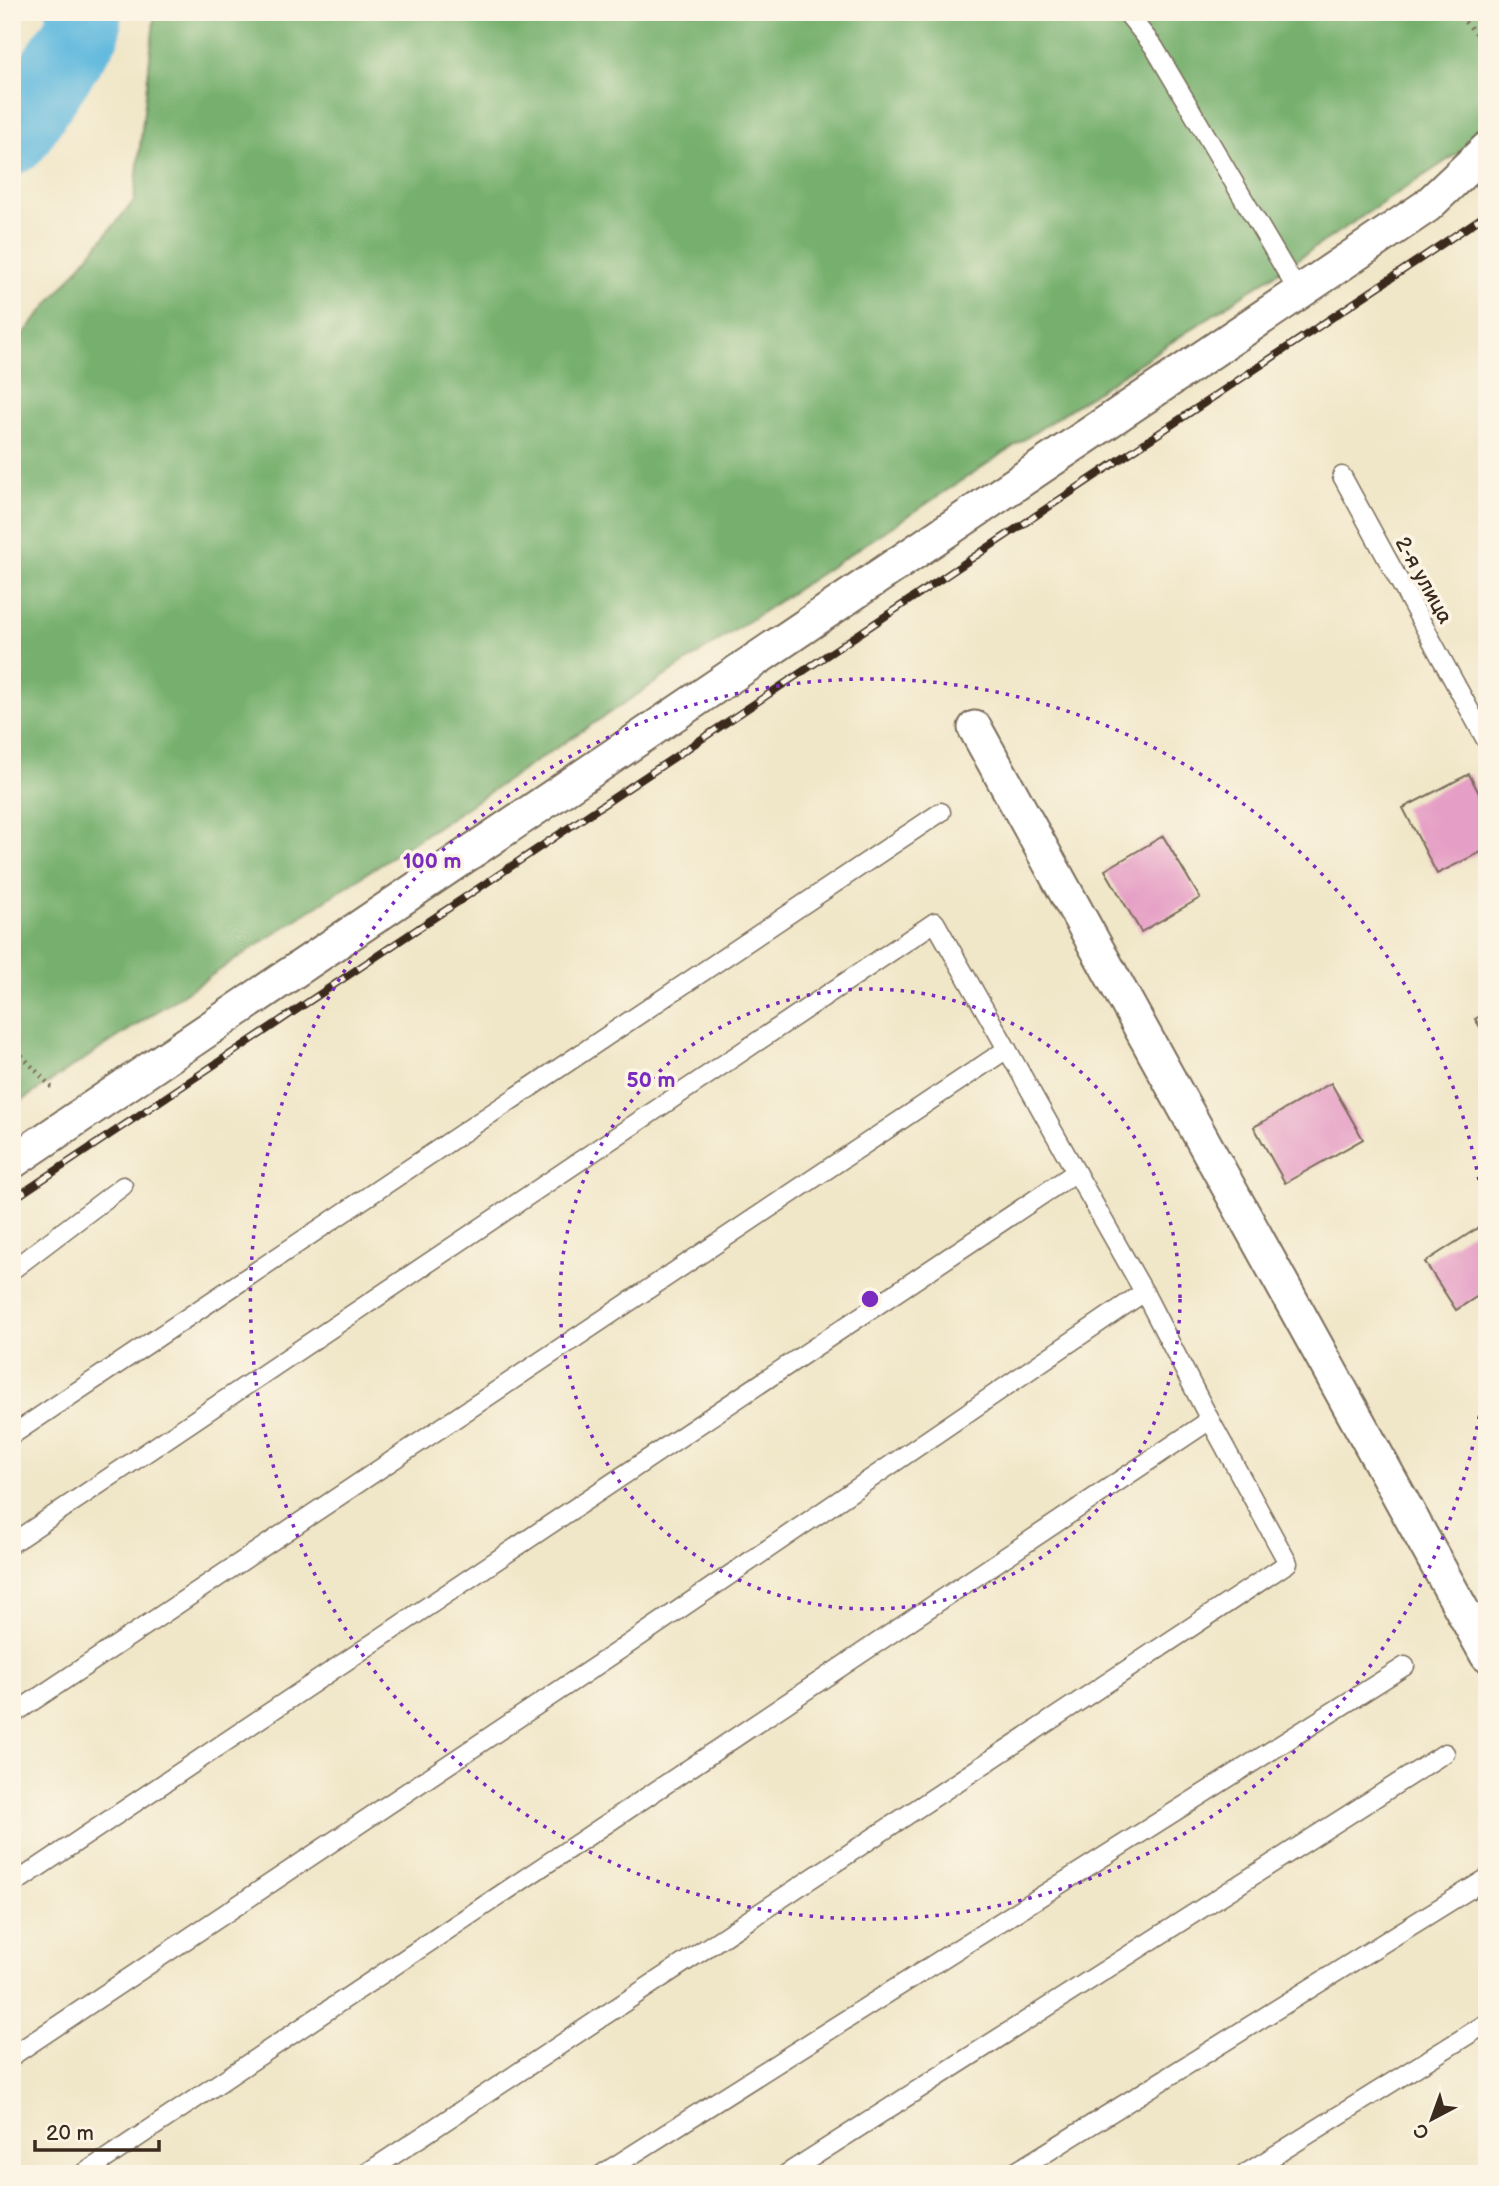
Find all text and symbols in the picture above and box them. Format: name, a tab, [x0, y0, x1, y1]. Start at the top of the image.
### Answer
street label: 2-я улица	[1389, 532, 1458, 629]
text: 100 m	[403, 849, 461, 874]
text: 50 m	[627, 1068, 675, 1093]
centre of rings	[858, 1287, 882, 1311]
north arrow	[1398, 2084, 1468, 2154]
scale bar	[35, 2109, 159, 2153]
text: С	[1409, 2118, 1434, 2144]
text: 20 m	[46, 2121, 94, 2146]

